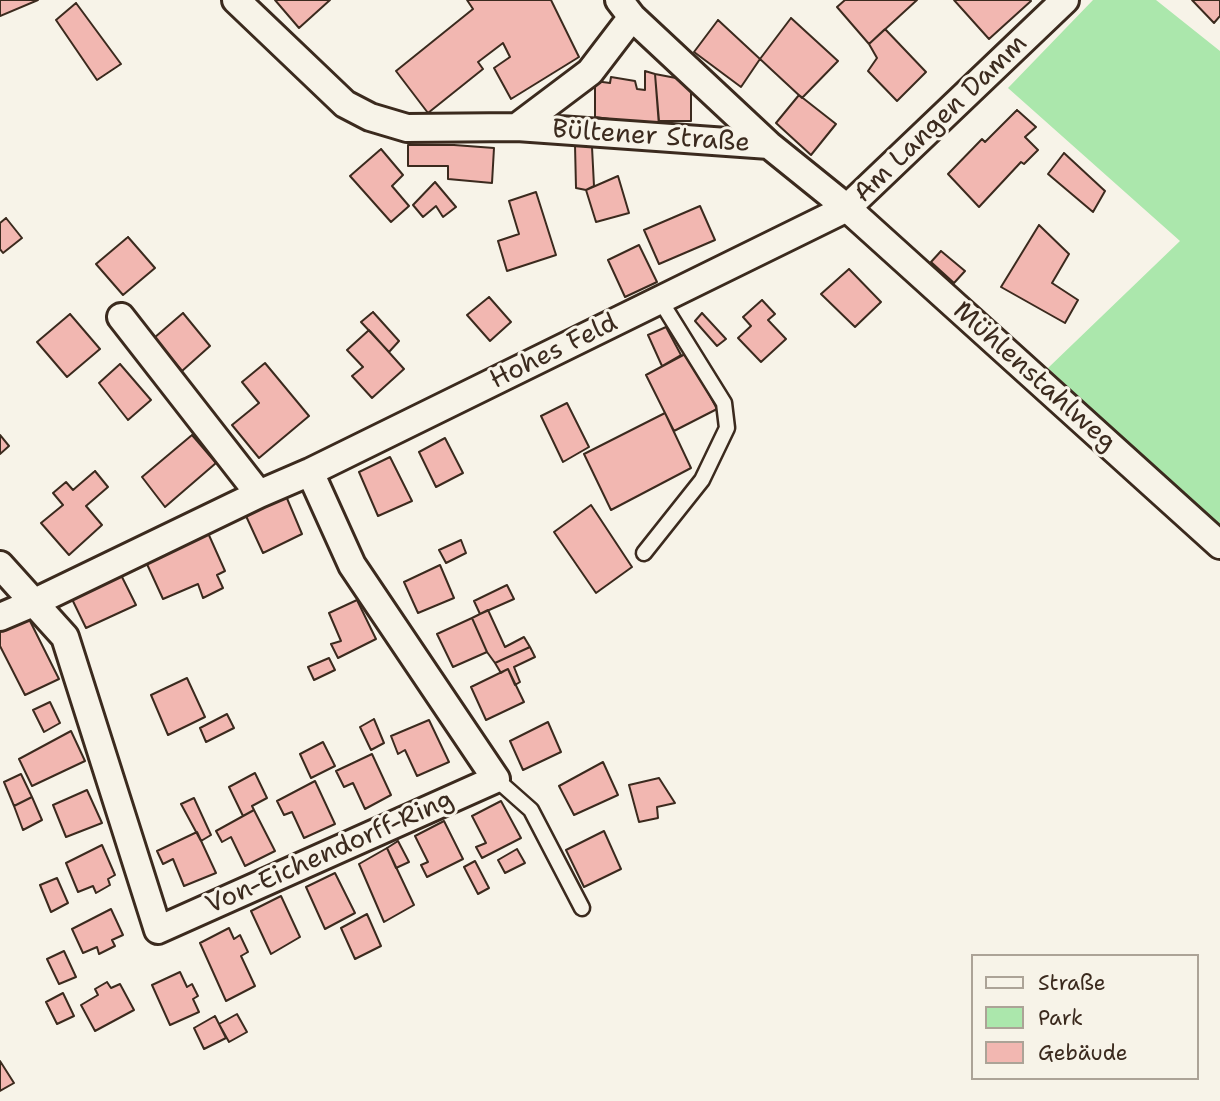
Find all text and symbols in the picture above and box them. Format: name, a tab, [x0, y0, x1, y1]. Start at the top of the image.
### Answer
street label: Am Langen Damm	[848, 28, 1034, 210]
street label: Bültener Straße	[551, 115, 751, 159]
street label: Mühlenstahlweg	[946, 296, 1122, 458]
street label: Hohes Feld	[485, 308, 623, 396]
street label: Von-Eichendorff-Ring	[201, 784, 459, 922]
legend	[972, 954, 1199, 1080]
text: Straße	[1038, 969, 1106, 997]
text: Park	[1038, 1004, 1083, 1032]
text: Gebäude	[1038, 1039, 1128, 1067]

